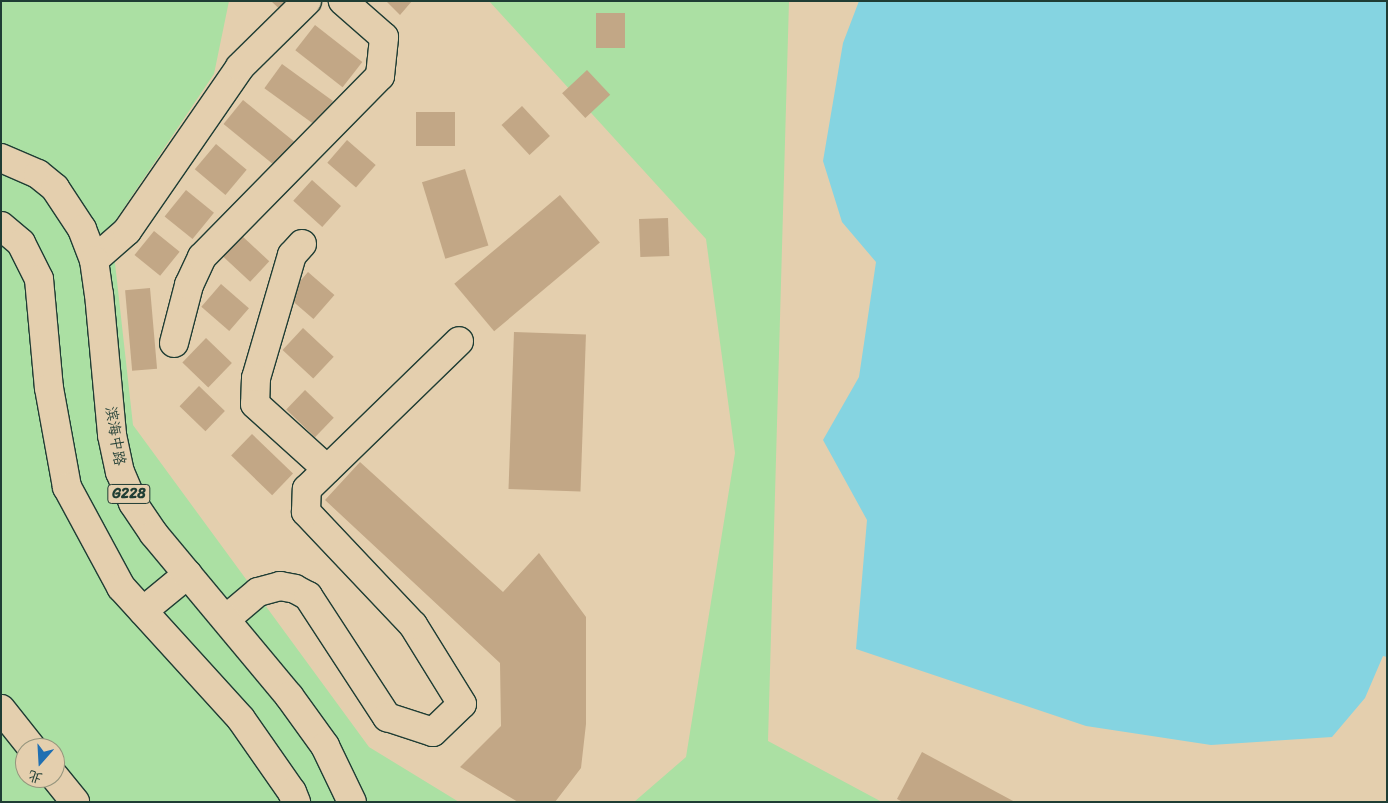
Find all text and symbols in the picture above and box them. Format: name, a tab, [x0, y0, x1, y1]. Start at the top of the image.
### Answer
street label: 滨海中路	[101, 405, 129, 467]
road number: G228	[106, 482, 152, 506]
north arrow	[15, 738, 65, 788]
text: 北	[25, 763, 46, 791]

